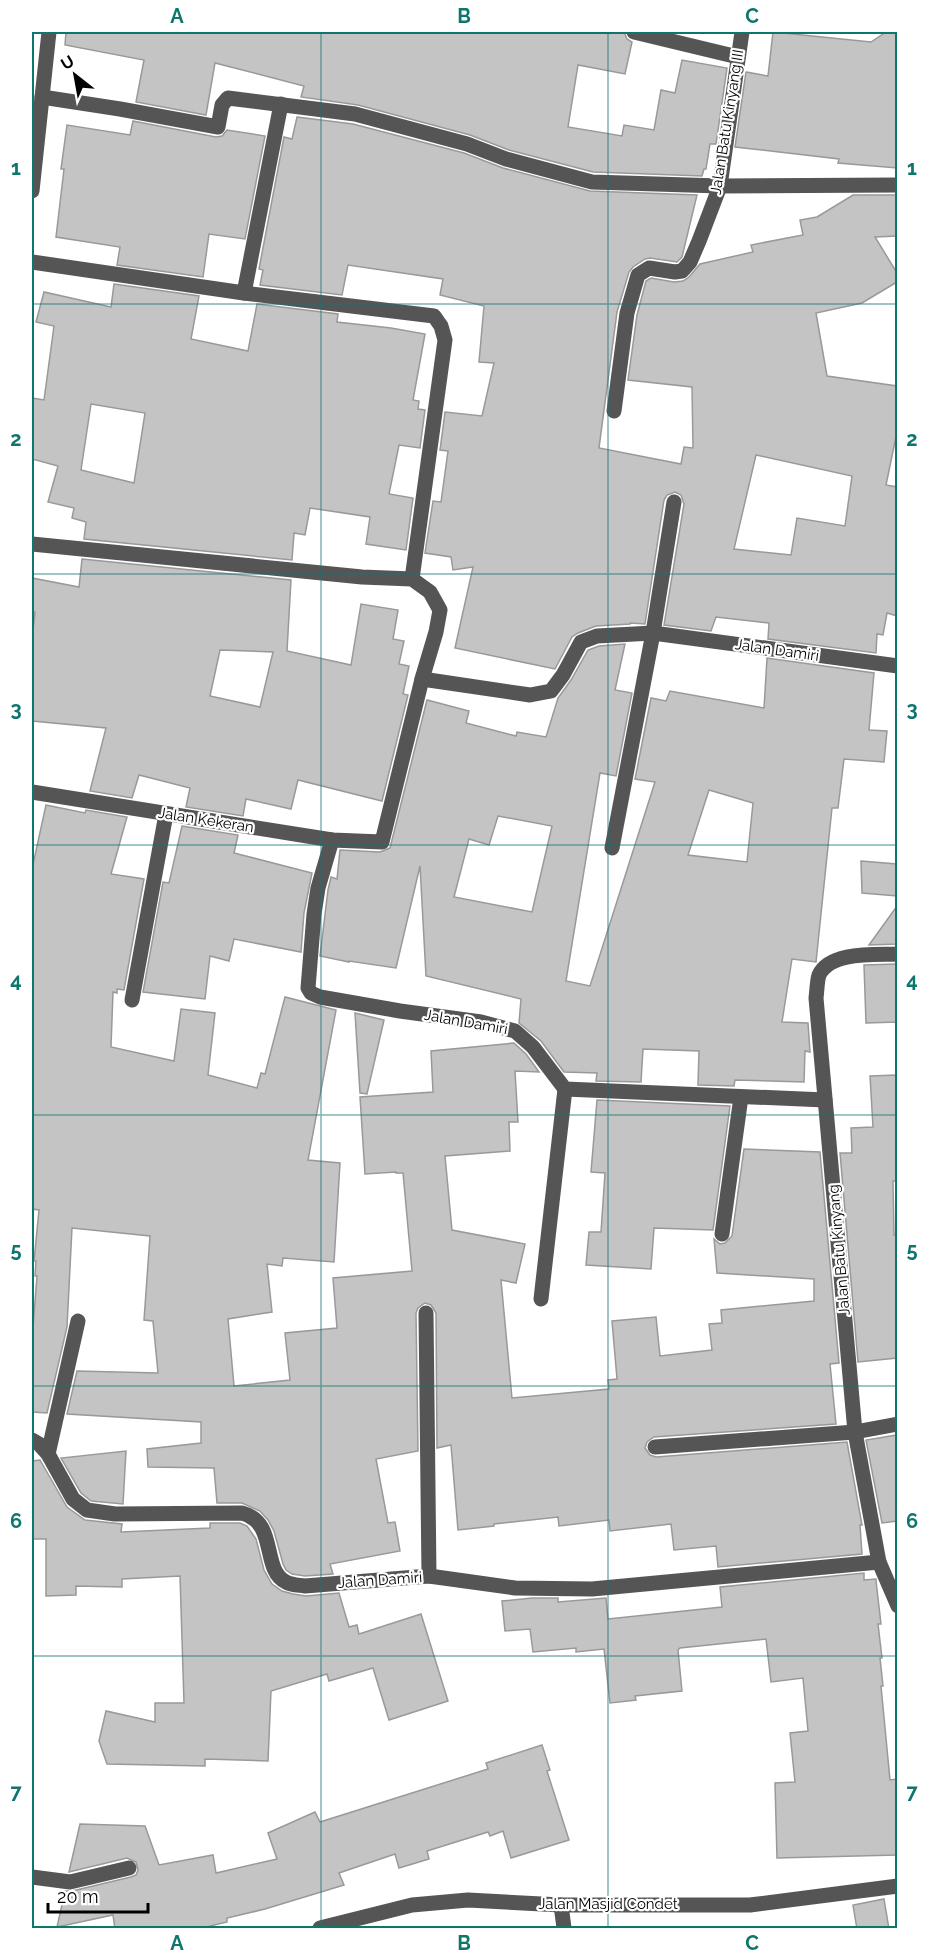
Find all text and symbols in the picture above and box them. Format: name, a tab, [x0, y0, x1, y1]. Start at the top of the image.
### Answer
text: A	[170, 4, 184, 28]
text: B	[457, 4, 471, 28]
text: C	[745, 4, 759, 28]
north arrow	[45, 45, 105, 105]
street label: Jalan Batu Kinyang III	[707, 48, 747, 196]
text: U	[57, 51, 78, 74]
text: 1	[11, 156, 21, 180]
text: 1	[907, 156, 917, 180]
text: 2	[10, 427, 22, 451]
text: 2	[906, 427, 918, 451]
street label: Jalan Damiri	[734, 635, 820, 665]
text: 3	[10, 697, 22, 721]
text: 3	[906, 697, 918, 721]
street label: Jalan Kekeran	[157, 804, 255, 836]
text: 4	[10, 968, 22, 992]
text: 4	[906, 968, 918, 992]
street label: Jalan Damiri	[423, 1006, 509, 1038]
street label: Jalan Batu Kinyang	[824, 1184, 854, 1316]
text: 5	[10, 1238, 22, 1262]
text: 5	[906, 1238, 918, 1262]
text: 6	[10, 1509, 22, 1533]
text: 6	[906, 1509, 918, 1533]
street label: Jalan Damiri	[337, 1568, 423, 1592]
text: 7	[10, 1780, 22, 1804]
text: 7	[906, 1780, 918, 1804]
scale bar	[48, 1876, 148, 1914]
text: 20 m	[57, 1886, 99, 1907]
street label: Jalan Masjid Condet	[538, 1895, 678, 1913]
text: A	[170, 1931, 184, 1955]
text: B	[457, 1931, 471, 1955]
text: C	[745, 1931, 759, 1955]

